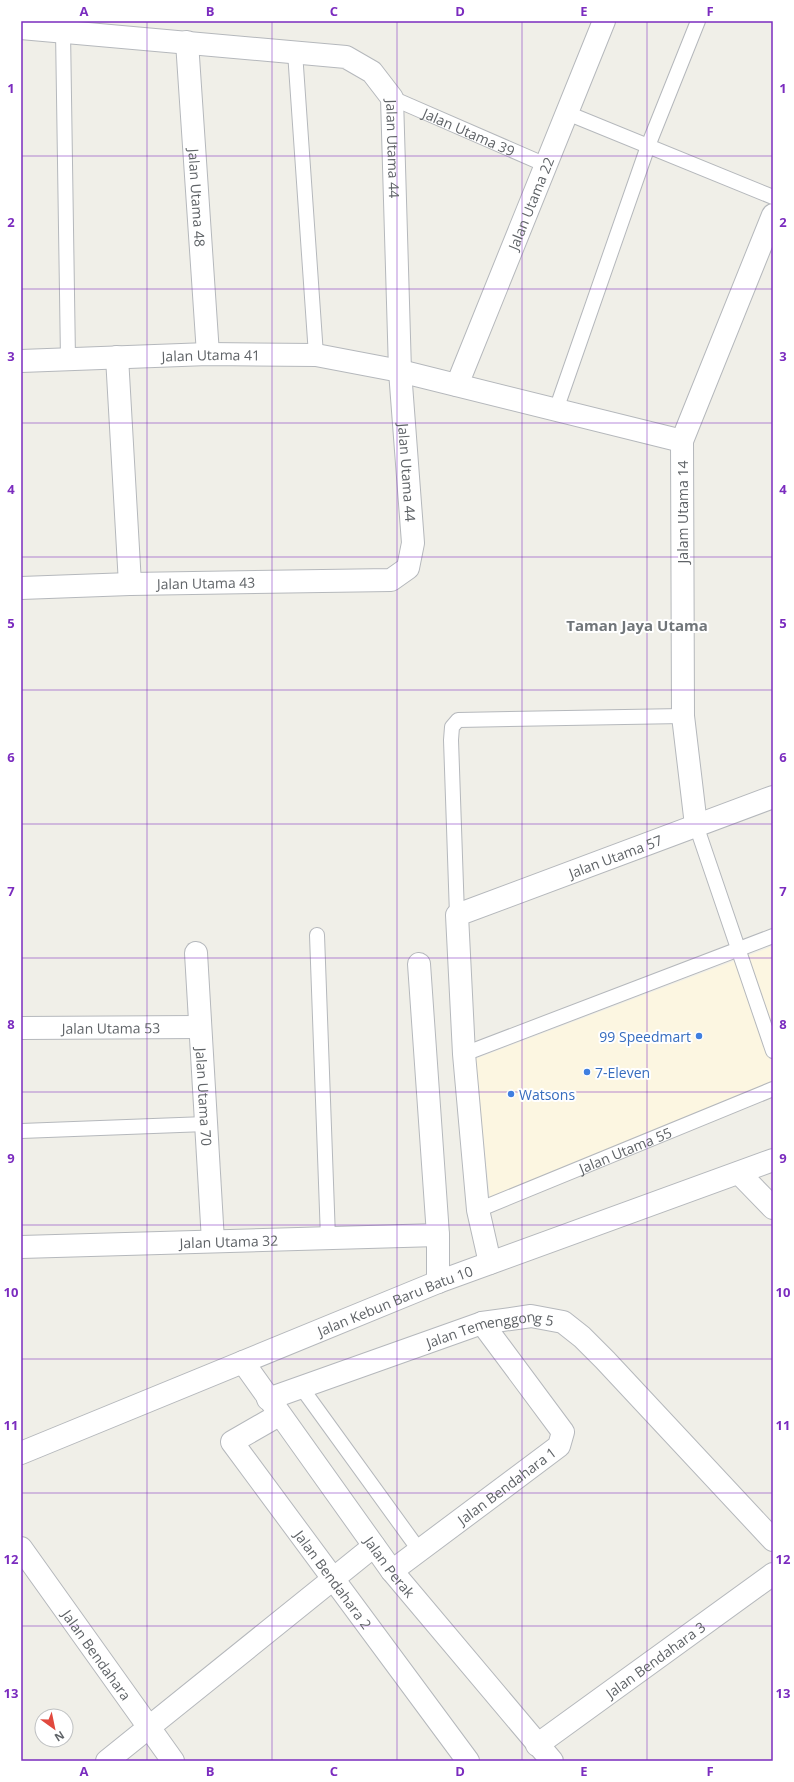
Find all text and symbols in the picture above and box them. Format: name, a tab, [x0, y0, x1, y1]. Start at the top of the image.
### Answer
text: A	[80, 2, 89, 20]
text: B	[206, 2, 215, 20]
text: C	[330, 2, 338, 20]
text: D	[455, 2, 465, 20]
text: E	[580, 2, 588, 20]
text: F	[706, 2, 714, 20]
text: 1	[7, 79, 15, 97]
text: 1	[779, 79, 787, 97]
street label: Jalan Utama 44	[382, 97, 404, 198]
street label: Jalan Utama 39	[418, 102, 518, 160]
street label: Jalan Utama 48	[185, 146, 210, 247]
street label: Jalan Utama 22	[502, 154, 558, 254]
text: 2	[7, 213, 15, 231]
text: 2	[779, 213, 787, 231]
street label: Jalan Utama 41	[159, 344, 260, 365]
text: 3	[7, 347, 15, 365]
text: 3	[779, 347, 787, 365]
street label: Jalan Utama 44	[394, 421, 421, 522]
street label: Jalam Utama 14	[673, 461, 692, 565]
text: 4	[7, 480, 15, 498]
text: 4	[779, 480, 787, 498]
street label: Jalan Utama 43	[155, 573, 255, 593]
text: 5	[7, 614, 15, 632]
text: 5	[779, 614, 787, 632]
district label: Taman Jaya Utama	[566, 615, 708, 635]
text: 6	[7, 748, 15, 766]
text: 6	[779, 748, 787, 766]
street label: Jalan Utama 57	[564, 830, 665, 883]
text: 7	[7, 882, 15, 900]
text: 7	[779, 882, 787, 900]
text: 8	[7, 1015, 15, 1033]
text: 8	[779, 1015, 787, 1033]
street label: Jalan Utama 53	[60, 1018, 160, 1037]
place label: 99 Speedmart	[599, 1027, 691, 1046]
marker: 99 Speedmart	[694, 1031, 704, 1041]
street label: Jalan Utama 70	[192, 1045, 217, 1146]
place label: 7-Eleven	[595, 1063, 650, 1082]
marker: 7-Eleven	[582, 1067, 592, 1077]
place label: Watsons	[519, 1085, 575, 1104]
marker: Watsons	[506, 1089, 516, 1099]
street label: Jalan Utama 55	[574, 1122, 674, 1178]
text: 9	[7, 1149, 15, 1167]
text: 9	[779, 1149, 787, 1167]
street label: Jalan Utama 32	[177, 1230, 278, 1252]
street label: Jalan Kebun Baru Batu 10	[313, 1261, 475, 1341]
text: 10	[4, 1283, 18, 1301]
text: 10	[776, 1283, 790, 1301]
street label: Jalan Temenggong 5	[421, 1306, 556, 1352]
text: 11	[4, 1416, 18, 1434]
text: 11	[776, 1416, 790, 1434]
street label: Jalan Bendahara 1	[452, 1442, 560, 1530]
street label: Jalan Bendahara 2	[290, 1524, 376, 1633]
street label: Jalan Perak	[359, 1531, 420, 1602]
text: 12	[4, 1550, 19, 1568]
text: 12	[776, 1550, 791, 1568]
street label: Jalan Bendahara	[57, 1604, 136, 1704]
street label: Jalan Bendahara 3	[600, 1617, 709, 1703]
text: 13	[4, 1684, 18, 1702]
text: 13	[776, 1684, 790, 1702]
north arrow	[34, 1708, 74, 1748]
text: N	[52, 1728, 68, 1746]
text: A	[80, 1762, 89, 1780]
text: B	[206, 1762, 215, 1780]
text: C	[330, 1762, 338, 1780]
text: D	[455, 1762, 465, 1780]
text: E	[580, 1762, 588, 1780]
text: F	[706, 1762, 714, 1780]

